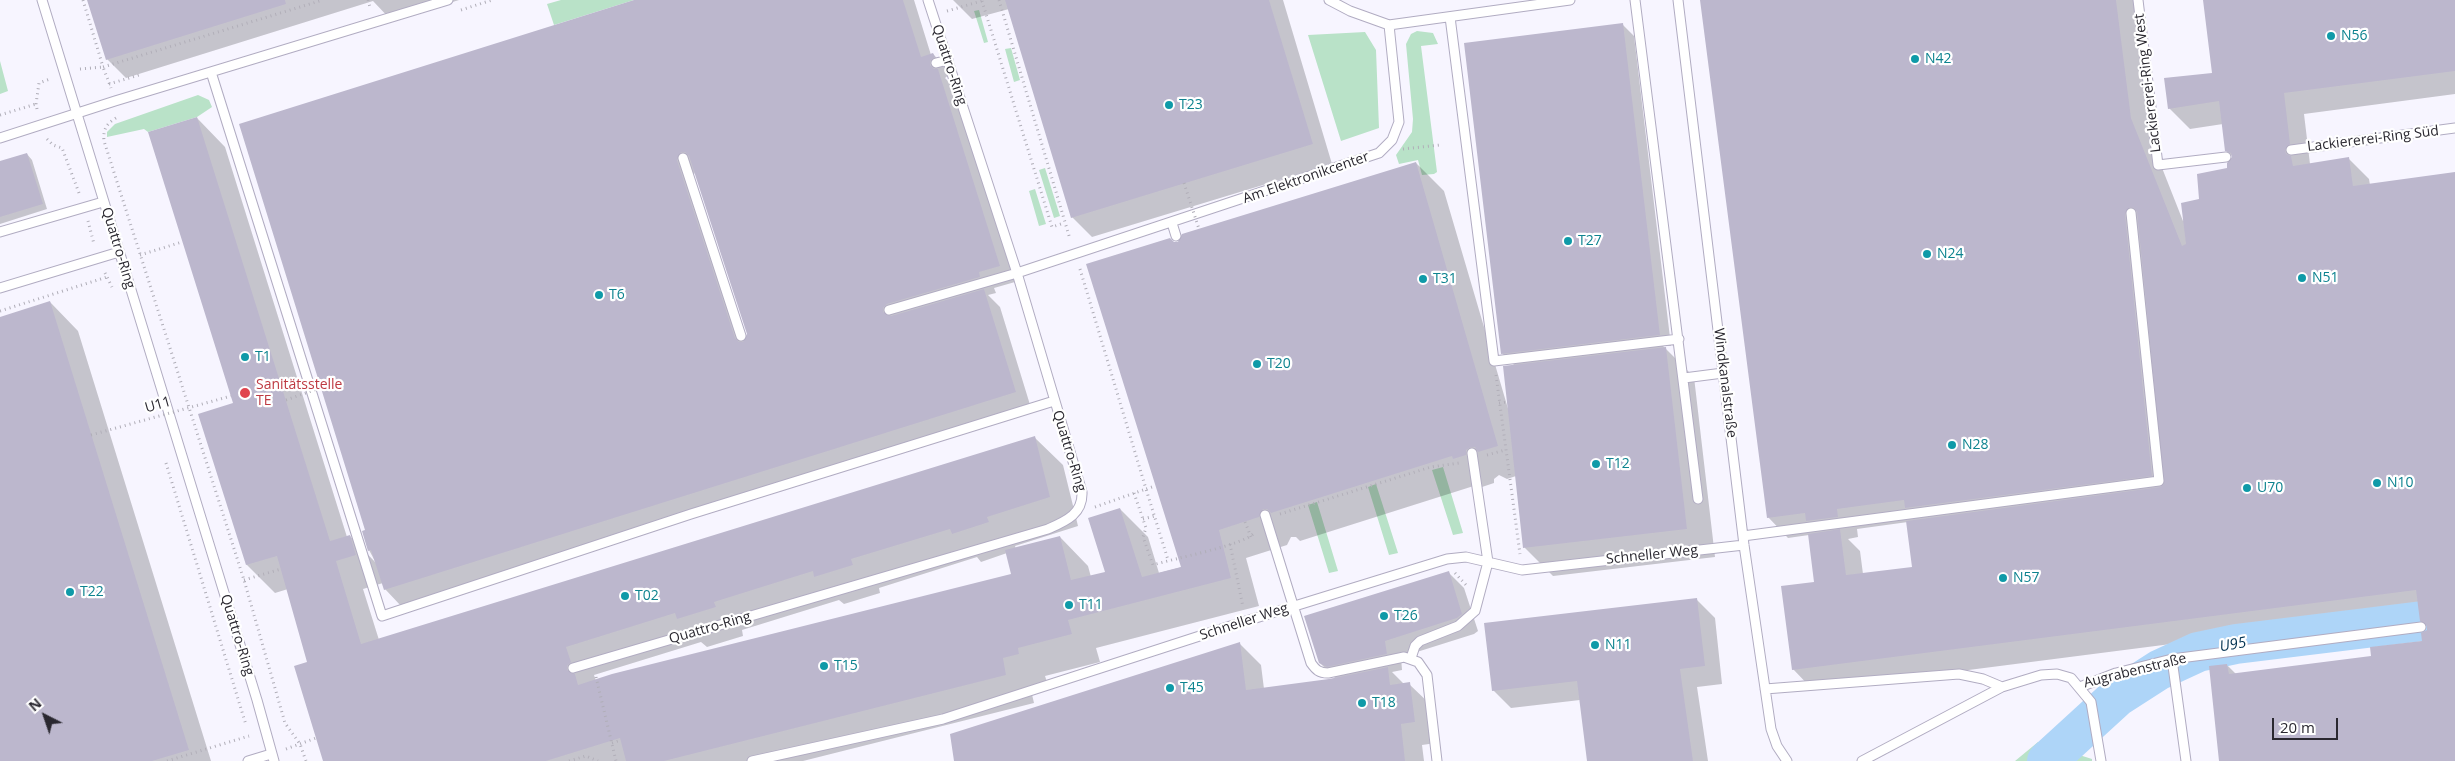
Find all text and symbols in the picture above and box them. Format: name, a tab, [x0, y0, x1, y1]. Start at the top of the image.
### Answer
street label: Lackiererei-Ring West	[2131, 12, 2165, 154]
street label: Quattro-Ring	[928, 22, 970, 108]
place label: N56	[2341, 28, 2368, 44]
marker: N56	[2325, 30, 2337, 42]
place label: N42	[1925, 51, 1952, 67]
marker: N42	[1909, 53, 1921, 65]
place label: T23	[1179, 97, 1203, 113]
marker: T23	[1163, 99, 1175, 111]
street label: Lackiererei-Ring Süd	[2306, 123, 2440, 155]
street label: Am Elektronikcenter	[1241, 149, 1371, 207]
street label: Quattro-Ring	[98, 205, 138, 291]
place label: T27	[1578, 233, 1602, 249]
marker: T27	[1562, 235, 1574, 247]
place label: N24	[1937, 246, 1964, 262]
marker: N24	[1921, 248, 1933, 260]
place label: N51	[2312, 270, 2339, 286]
place label: T31	[1433, 271, 1457, 287]
marker: N51	[2296, 272, 2308, 284]
marker: T31	[1417, 273, 1429, 285]
place label: T6	[609, 287, 625, 303]
marker: T6	[593, 289, 605, 301]
street label: Windkanalstraße	[1710, 327, 1740, 439]
place label: T1	[255, 349, 271, 365]
marker: T1	[239, 351, 251, 363]
place label: T20	[1267, 356, 1291, 372]
marker: T20	[1251, 358, 1263, 370]
place label: Sanitätsstelle TE	[256, 377, 342, 410]
marker: Sanitätsstelle TE	[238, 386, 252, 400]
street label: U11	[143, 393, 173, 417]
street label: Quattro-Ring	[1049, 408, 1089, 494]
place label: N28	[1962, 437, 1989, 453]
marker: N28	[1946, 439, 1958, 451]
place label: T12	[1606, 456, 1630, 472]
marker: T12	[1590, 458, 1602, 470]
place label: N10	[2387, 475, 2414, 491]
marker: N10	[2371, 477, 2383, 489]
place label: U70	[2257, 480, 2283, 496]
marker: U70	[2241, 482, 2253, 494]
street label: Schneller Weg	[1605, 542, 1699, 568]
place label: N57	[2013, 570, 2040, 586]
marker: N57	[1997, 572, 2009, 584]
place label: T22	[80, 584, 104, 600]
marker: T22	[64, 586, 76, 598]
place label: T02	[635, 588, 659, 604]
marker: T02	[619, 590, 631, 602]
street label: Quattro-Ring	[217, 592, 257, 678]
place label: T11	[1079, 597, 1103, 613]
marker: T11	[1063, 599, 1075, 611]
street label: Schneller Weg	[1198, 600, 1290, 644]
street label: Quattro-Ring	[667, 608, 753, 648]
place label: T26	[1394, 608, 1418, 624]
marker: T26	[1378, 610, 1390, 622]
water label: U95	[2218, 634, 2248, 656]
place label: N11	[1605, 637, 1632, 653]
marker: N11	[1589, 639, 1601, 651]
street label: Augrabenstraße	[2082, 650, 2188, 692]
place label: T15	[834, 658, 858, 674]
marker: T15	[818, 660, 830, 672]
place label: T45	[1180, 680, 1204, 696]
marker: T45	[1164, 682, 1176, 694]
north arrow	[20, 691, 70, 741]
text: N	[24, 693, 45, 715]
place label: T18	[1372, 695, 1396, 711]
marker: T18	[1356, 697, 1368, 709]
scale bar	[2275, 708, 2341, 740]
text: 20 m	[2280, 717, 2315, 737]

